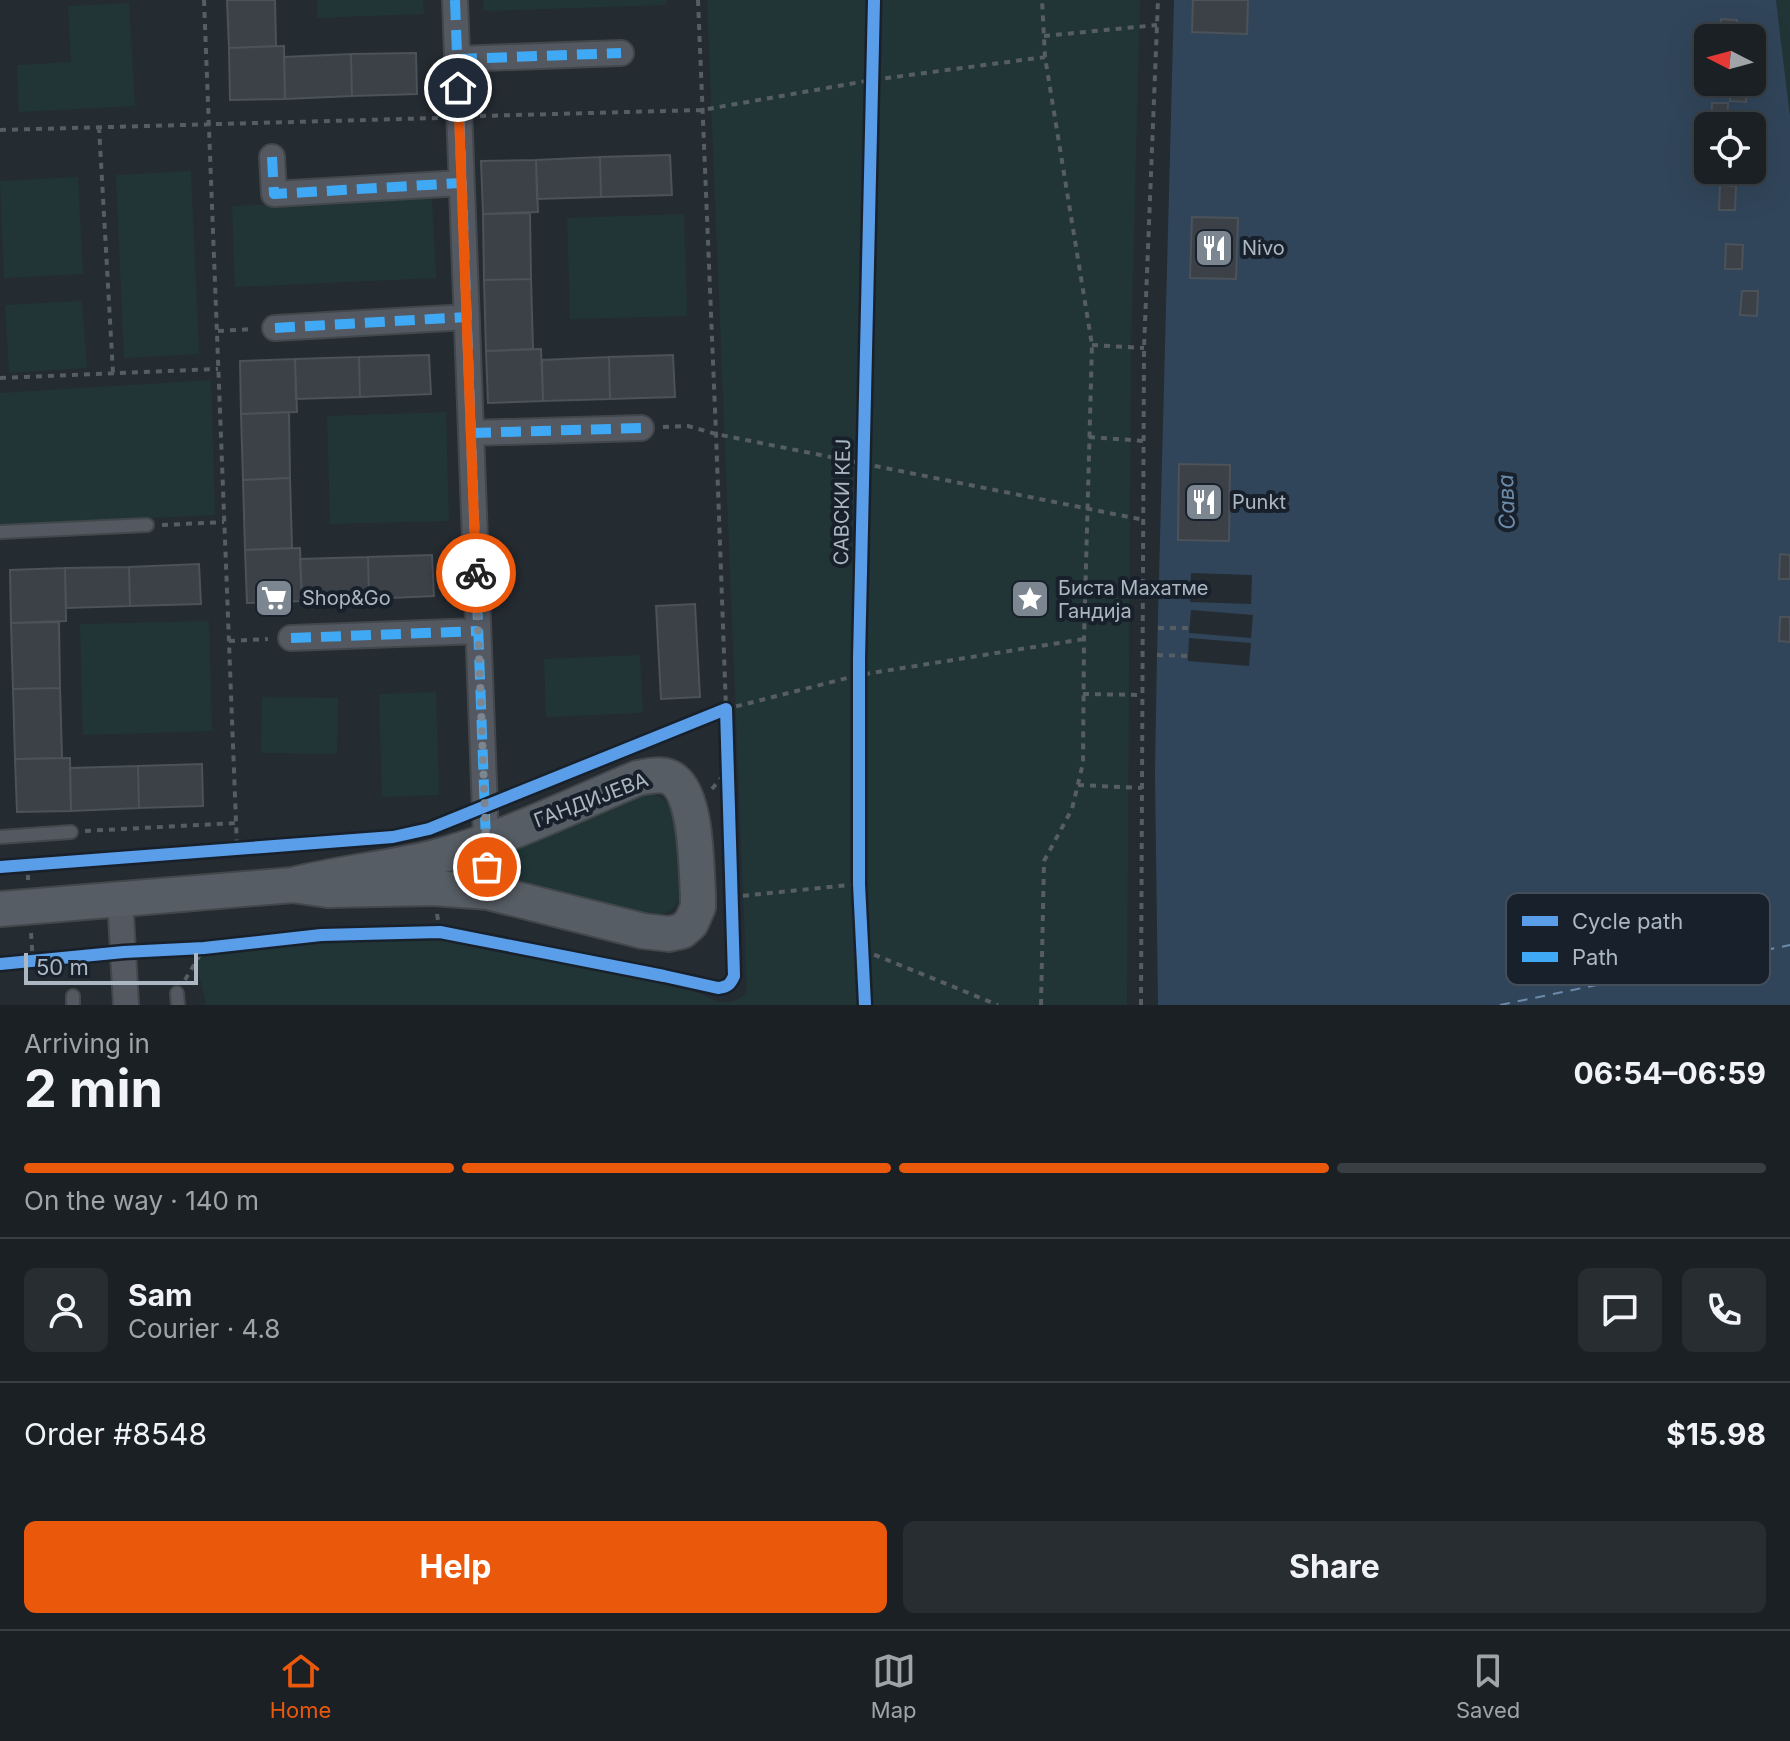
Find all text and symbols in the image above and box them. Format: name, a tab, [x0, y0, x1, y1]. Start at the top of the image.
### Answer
north arrow	[1694, 24, 1766, 96]
map controls	[1694, 24, 1766, 184]
pin	[424, 54, 492, 122]
icon: home	[436, 66, 480, 110]
button: locate	[1694, 112, 1766, 184]
restaurant icon: Nivo	[1193, 227, 1235, 269]
place label: Nivo	[1242, 236, 1285, 260]
street label: САВСКИ КЕЈ	[829, 438, 855, 566]
water label: Сава	[1492, 474, 1520, 530]
restaurant icon: Punkt	[1183, 481, 1225, 523]
place label: Punkt	[1232, 490, 1286, 514]
courier	[436, 533, 516, 613]
icon: bike	[454, 551, 498, 595]
place label: Биста Махатме Гандија	[1058, 576, 1208, 623]
supermarket icon: Shop&Go	[253, 577, 295, 619]
place icon: Биста Махатме Гандија	[1009, 578, 1051, 620]
place label: Shop&Go	[302, 586, 391, 610]
street label: ГАНДИЈЕВА	[531, 767, 652, 833]
pin	[453, 833, 521, 901]
icon: bag	[465, 845, 509, 889]
legend	[1506, 893, 1770, 985]
text: Cycle path	[1572, 908, 1683, 934]
text: Path	[1572, 944, 1619, 970]
scale bar	[24, 949, 198, 985]
text: 50 m	[36, 954, 89, 980]
text: Arriving in	[24, 1028, 150, 1059]
text: 06:54–06:59	[1573, 1055, 1766, 1091]
text: 2 min	[24, 1057, 163, 1120]
text: On the way · 140 m	[24, 1185, 259, 1216]
button: person	[24, 1268, 108, 1352]
button: chat	[1578, 1268, 1662, 1352]
button: phone	[1682, 1268, 1766, 1352]
text: Sam	[128, 1277, 192, 1313]
text: Courier · 4.8	[128, 1313, 280, 1344]
text: Order #8548	[24, 1416, 207, 1452]
text: $15.98	[1666, 1416, 1766, 1452]
button: Help	[24, 1521, 887, 1613]
button: Share	[903, 1521, 1766, 1613]
tab: Home	[270, 1649, 331, 1723]
tab: Map	[871, 1649, 916, 1723]
tab: Saved	[1456, 1649, 1520, 1723]

